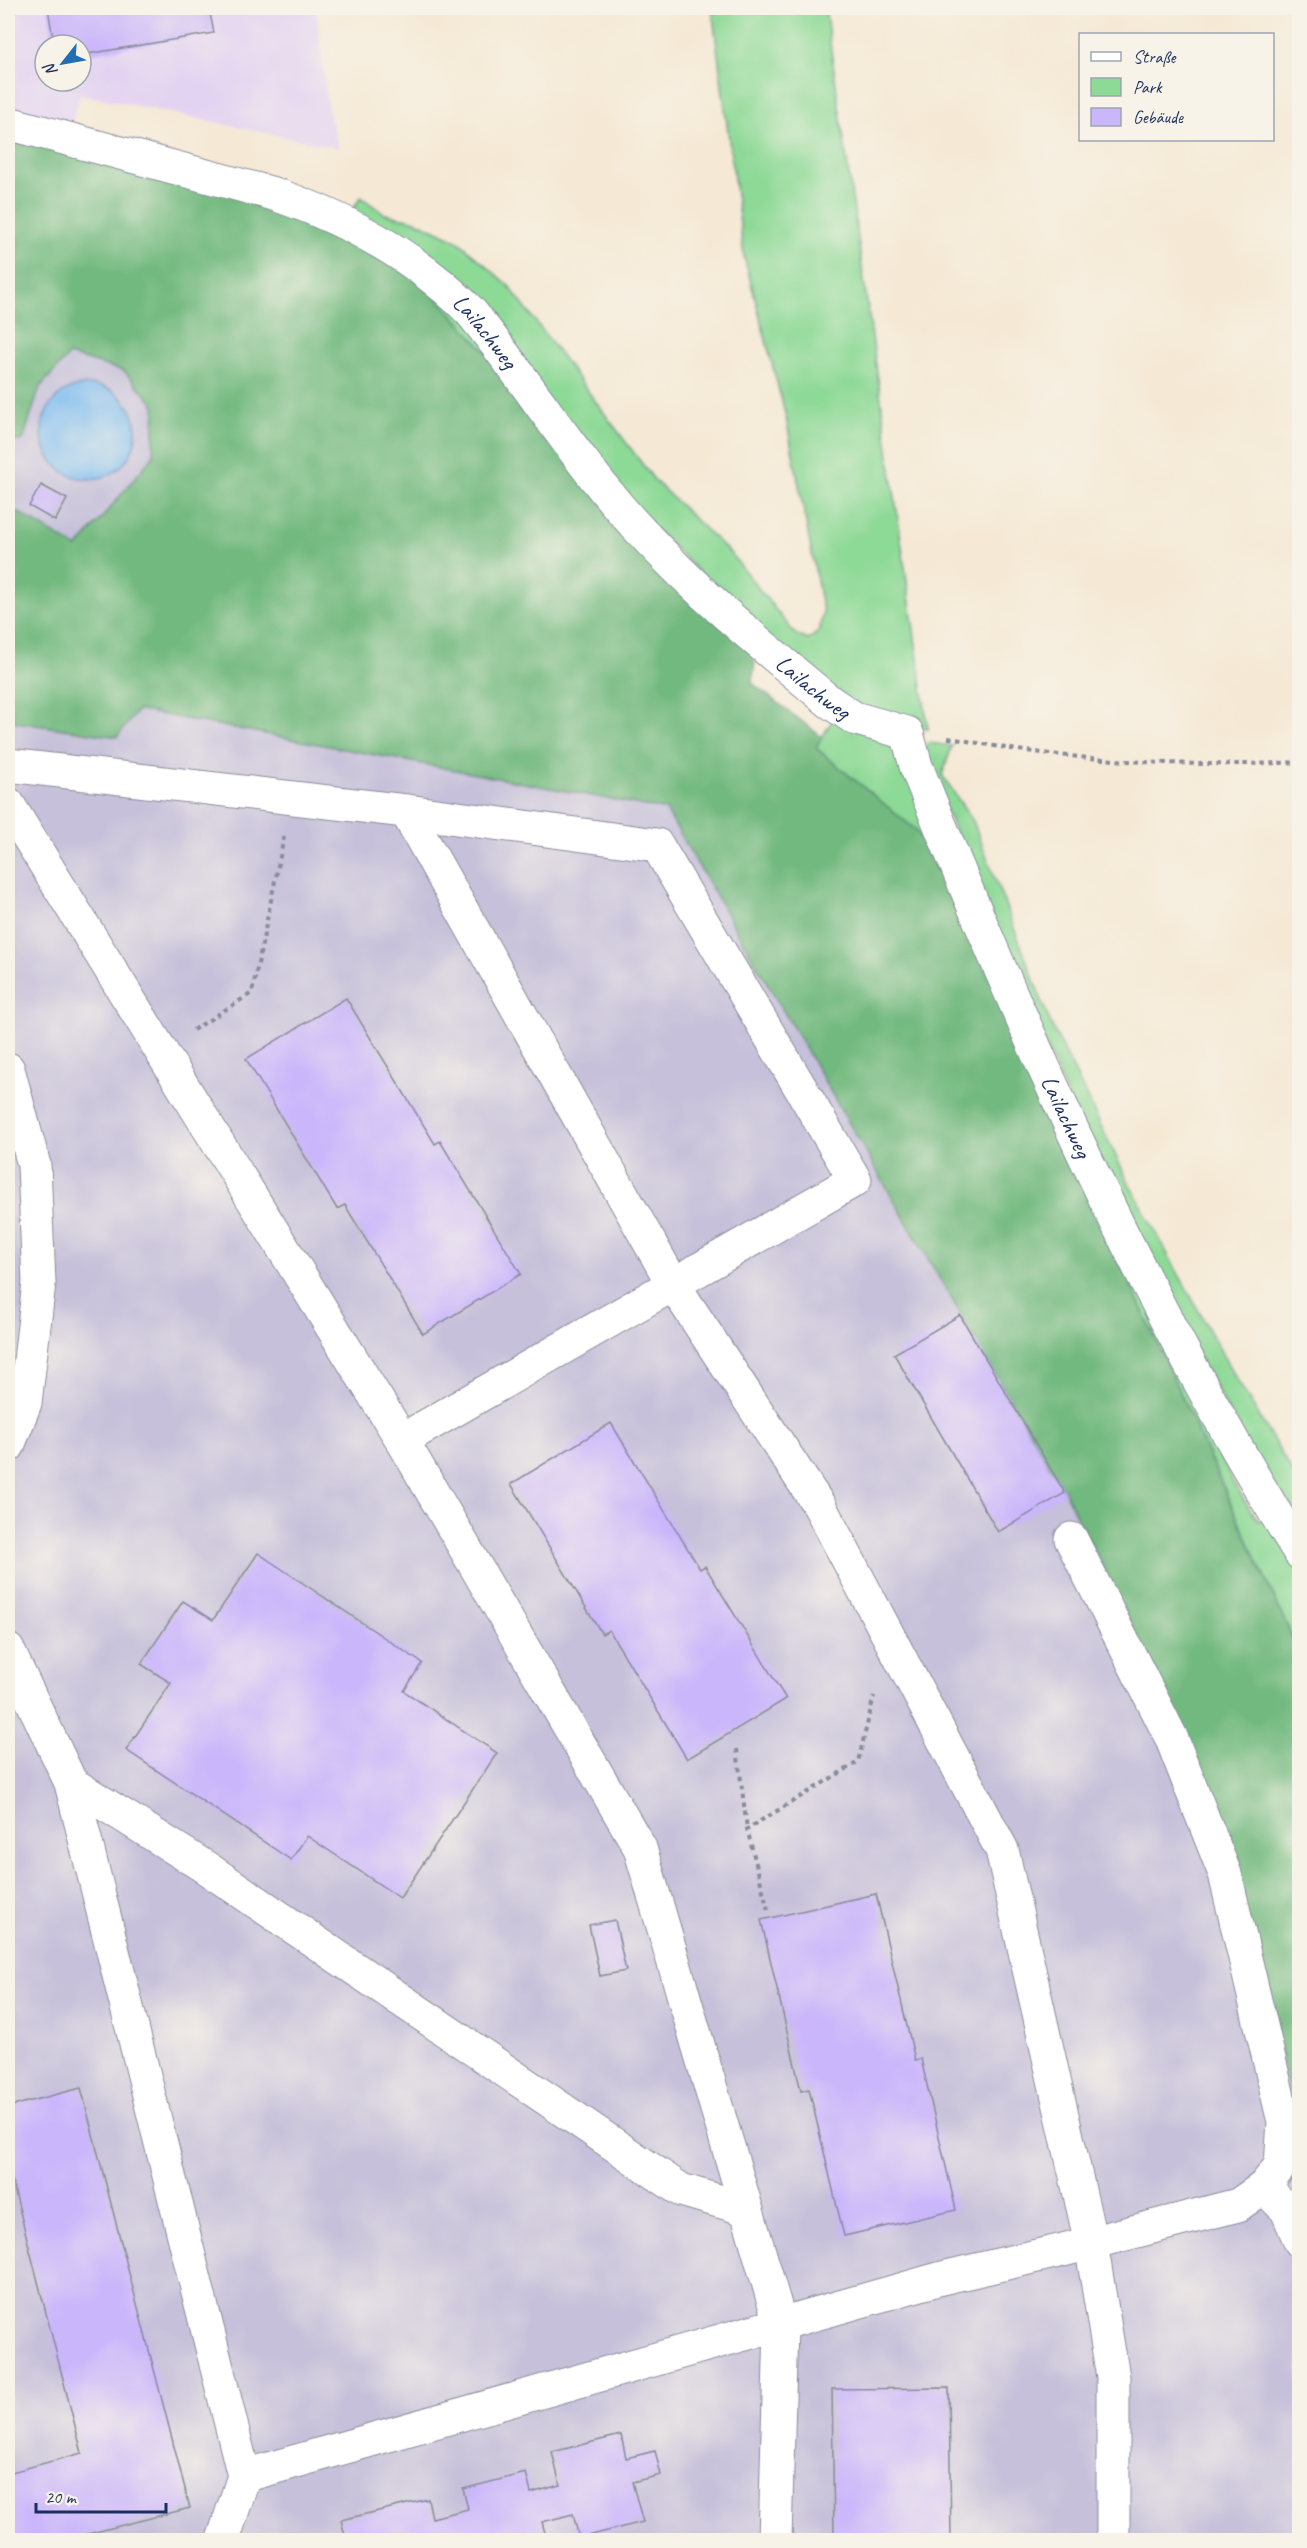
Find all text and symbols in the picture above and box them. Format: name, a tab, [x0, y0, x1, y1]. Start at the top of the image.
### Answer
north arrow	[33, 33, 93, 93]
legend	[1079, 33, 1274, 141]
text: Straße	[1133, 46, 1177, 68]
text: N	[38, 58, 62, 80]
text: Park	[1133, 76, 1163, 98]
text: Gebäude	[1133, 106, 1184, 128]
street label: Lailachweg	[447, 287, 526, 376]
street label: Lailachweg	[769, 648, 858, 728]
street label: Lailachweg	[1034, 1071, 1099, 1165]
scale bar	[36, 2476, 166, 2514]
text: 20 m	[45, 2486, 78, 2508]

